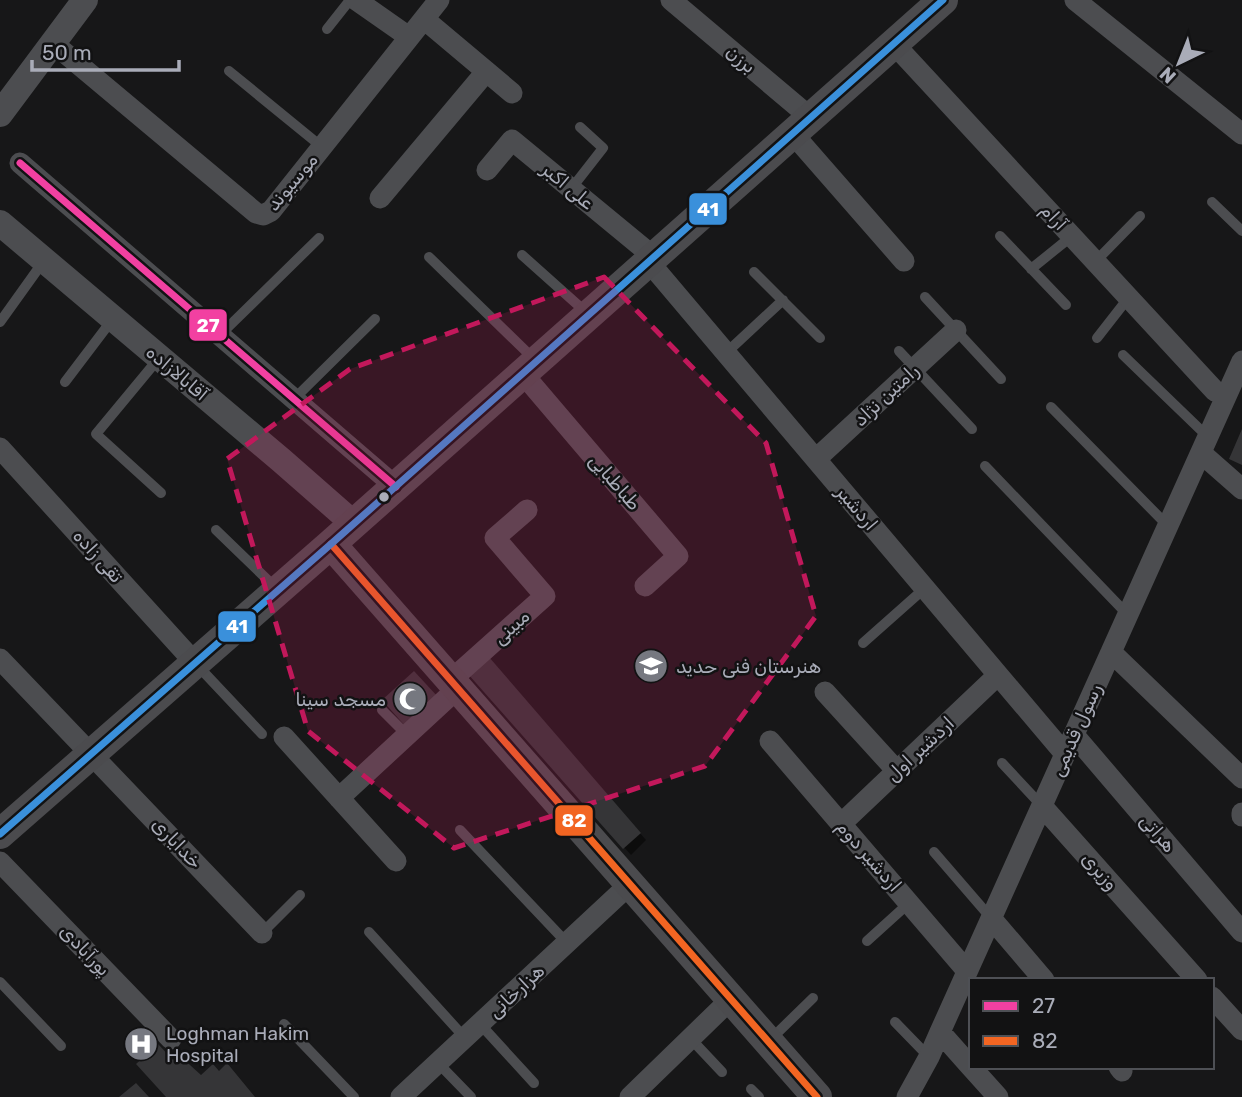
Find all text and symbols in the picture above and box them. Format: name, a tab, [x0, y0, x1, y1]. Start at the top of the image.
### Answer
scale bar	[32, 28, 178, 72]
north arrow	[1144, 28, 1214, 98]
text: 50 m	[42, 40, 92, 65]
street label: برزن	[721, 40, 761, 78]
text: N	[1155, 62, 1181, 88]
street label: موسیوند	[261, 149, 323, 215]
street label: علی اکبر	[536, 157, 599, 215]
line badge: 41	[688, 192, 728, 226]
text: 41	[697, 198, 719, 221]
street label: آرام	[1035, 199, 1072, 236]
line badge: 27	[188, 308, 228, 342]
text: 27	[196, 314, 220, 337]
street label: آقابالازاده	[141, 340, 213, 406]
street label: رامتین نژاد	[848, 359, 924, 431]
street label: طباطبایی	[584, 449, 646, 515]
street label: اردشیر	[831, 480, 882, 535]
unlabelled marker	[377, 490, 391, 504]
street label: تقی زاده	[68, 524, 128, 588]
street label: مبینی	[488, 605, 534, 649]
line badge: 41	[217, 610, 257, 643]
text: 41	[226, 615, 248, 638]
school or university icon: هنرستان فنی حدید	[632, 647, 670, 685]
place label: هنرستان فنی حدید	[676, 655, 821, 678]
mosque icon: مسجد سینا	[391, 680, 429, 718]
street label: رسول قدیمی	[1045, 680, 1107, 780]
place label: مسجد سینا	[295, 688, 386, 711]
street label: اردشیر اول	[881, 712, 959, 786]
line badge: 82	[554, 804, 594, 837]
text: 82	[561, 809, 587, 832]
street label: هراتی	[1135, 809, 1181, 857]
street label: خدایاری	[147, 813, 207, 873]
street label: اردشیر دوم	[831, 815, 906, 897]
street label: وزیری	[1077, 847, 1123, 895]
street label: پورآبادی	[53, 919, 115, 982]
street label: هزارخانی	[483, 959, 549, 1023]
legend	[969, 978, 1214, 1069]
text: 27	[1032, 993, 1055, 1018]
place label: Loghman Hakim Hospital	[166, 1022, 309, 1067]
hospital icon: Loghman Hakim Hospital	[122, 1025, 160, 1063]
text: 82	[1032, 1028, 1058, 1053]

